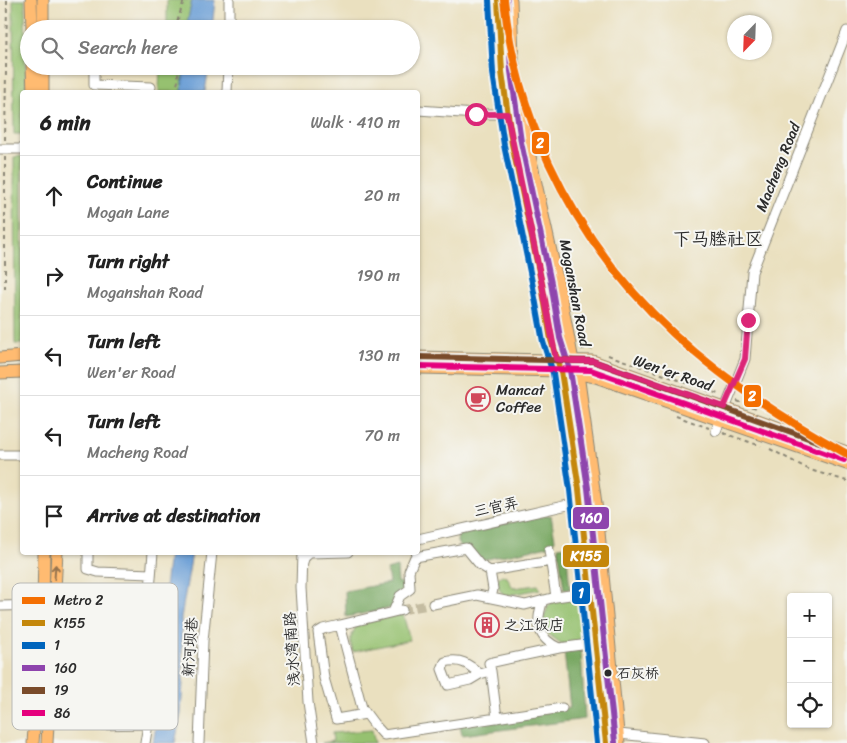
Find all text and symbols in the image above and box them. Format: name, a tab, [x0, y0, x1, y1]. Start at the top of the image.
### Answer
north arrow	[727, 15, 772, 60]
search box	[20, 20, 420, 75]
text: Search here	[78, 31, 178, 64]
icon: search	[38, 34, 66, 62]
route start	[465, 103, 488, 126]
text: 6 min	[40, 104, 91, 142]
text: Walk · 410 m	[311, 108, 400, 137]
street label: Macheng Road	[748, 117, 808, 216]
line badge: 2	[531, 131, 550, 155]
text: 2	[535, 131, 545, 156]
text: Continue	[87, 165, 163, 198]
text: 20 m	[364, 181, 400, 210]
icon: ahead	[40, 182, 68, 210]
text: Mogan Lane	[87, 198, 169, 227]
district label: 下马塍社区	[673, 223, 763, 255]
street label: Moganshan Road	[552, 237, 598, 350]
text: Turn right	[87, 245, 169, 278]
text: 190 m	[357, 261, 400, 290]
icon: right	[40, 262, 68, 290]
text: Moganshan Road	[87, 278, 203, 307]
route end	[737, 309, 760, 332]
text: Turn left	[87, 325, 160, 358]
text: 130 m	[358, 341, 400, 370]
icon: left	[40, 342, 68, 370]
street label: Wen'er Road	[630, 347, 717, 399]
text: Wen'er Road	[87, 358, 175, 387]
place label: Mancat Coffee	[496, 377, 546, 420]
line badge: 2	[743, 384, 762, 408]
text: 2	[747, 384, 757, 409]
cafe icon: Mancat Coffee	[465, 386, 491, 412]
text: Turn left	[87, 405, 160, 438]
text: 70 m	[364, 421, 400, 450]
icon: left	[40, 422, 68, 450]
text: Macheng Road	[87, 438, 188, 467]
street label: 三官弄	[471, 490, 521, 524]
text: Arrive at destination	[87, 499, 260, 532]
icon: arrive	[40, 502, 68, 530]
line badge: 160	[572, 506, 610, 530]
text: 160	[580, 506, 603, 531]
line badge: K155	[562, 544, 610, 568]
text: K155	[569, 544, 602, 569]
one-way arrow	[51, 564, 60, 580]
line badge: 1	[571, 581, 591, 605]
text: 1	[578, 581, 584, 606]
legend	[12, 583, 178, 730]
text: Metro 2	[54, 588, 103, 613]
map controls	[787, 593, 832, 728]
button: +	[787, 593, 832, 638]
text: K155	[54, 611, 86, 636]
street label: 浅水湾南路	[276, 611, 308, 687]
building icon: 之江饭店	[474, 612, 500, 638]
place label: 之江饭店	[504, 612, 564, 638]
street label: 新河坝巷	[175, 616, 205, 678]
text: 1	[54, 633, 60, 658]
button: −	[787, 638, 832, 683]
text: 160	[54, 656, 77, 681]
place label: 石灰桥	[617, 661, 659, 686]
marker: 石灰桥	[603, 668, 613, 678]
text: 19	[54, 678, 69, 703]
button: locate	[787, 683, 832, 728]
text: 86	[54, 701, 70, 726]

